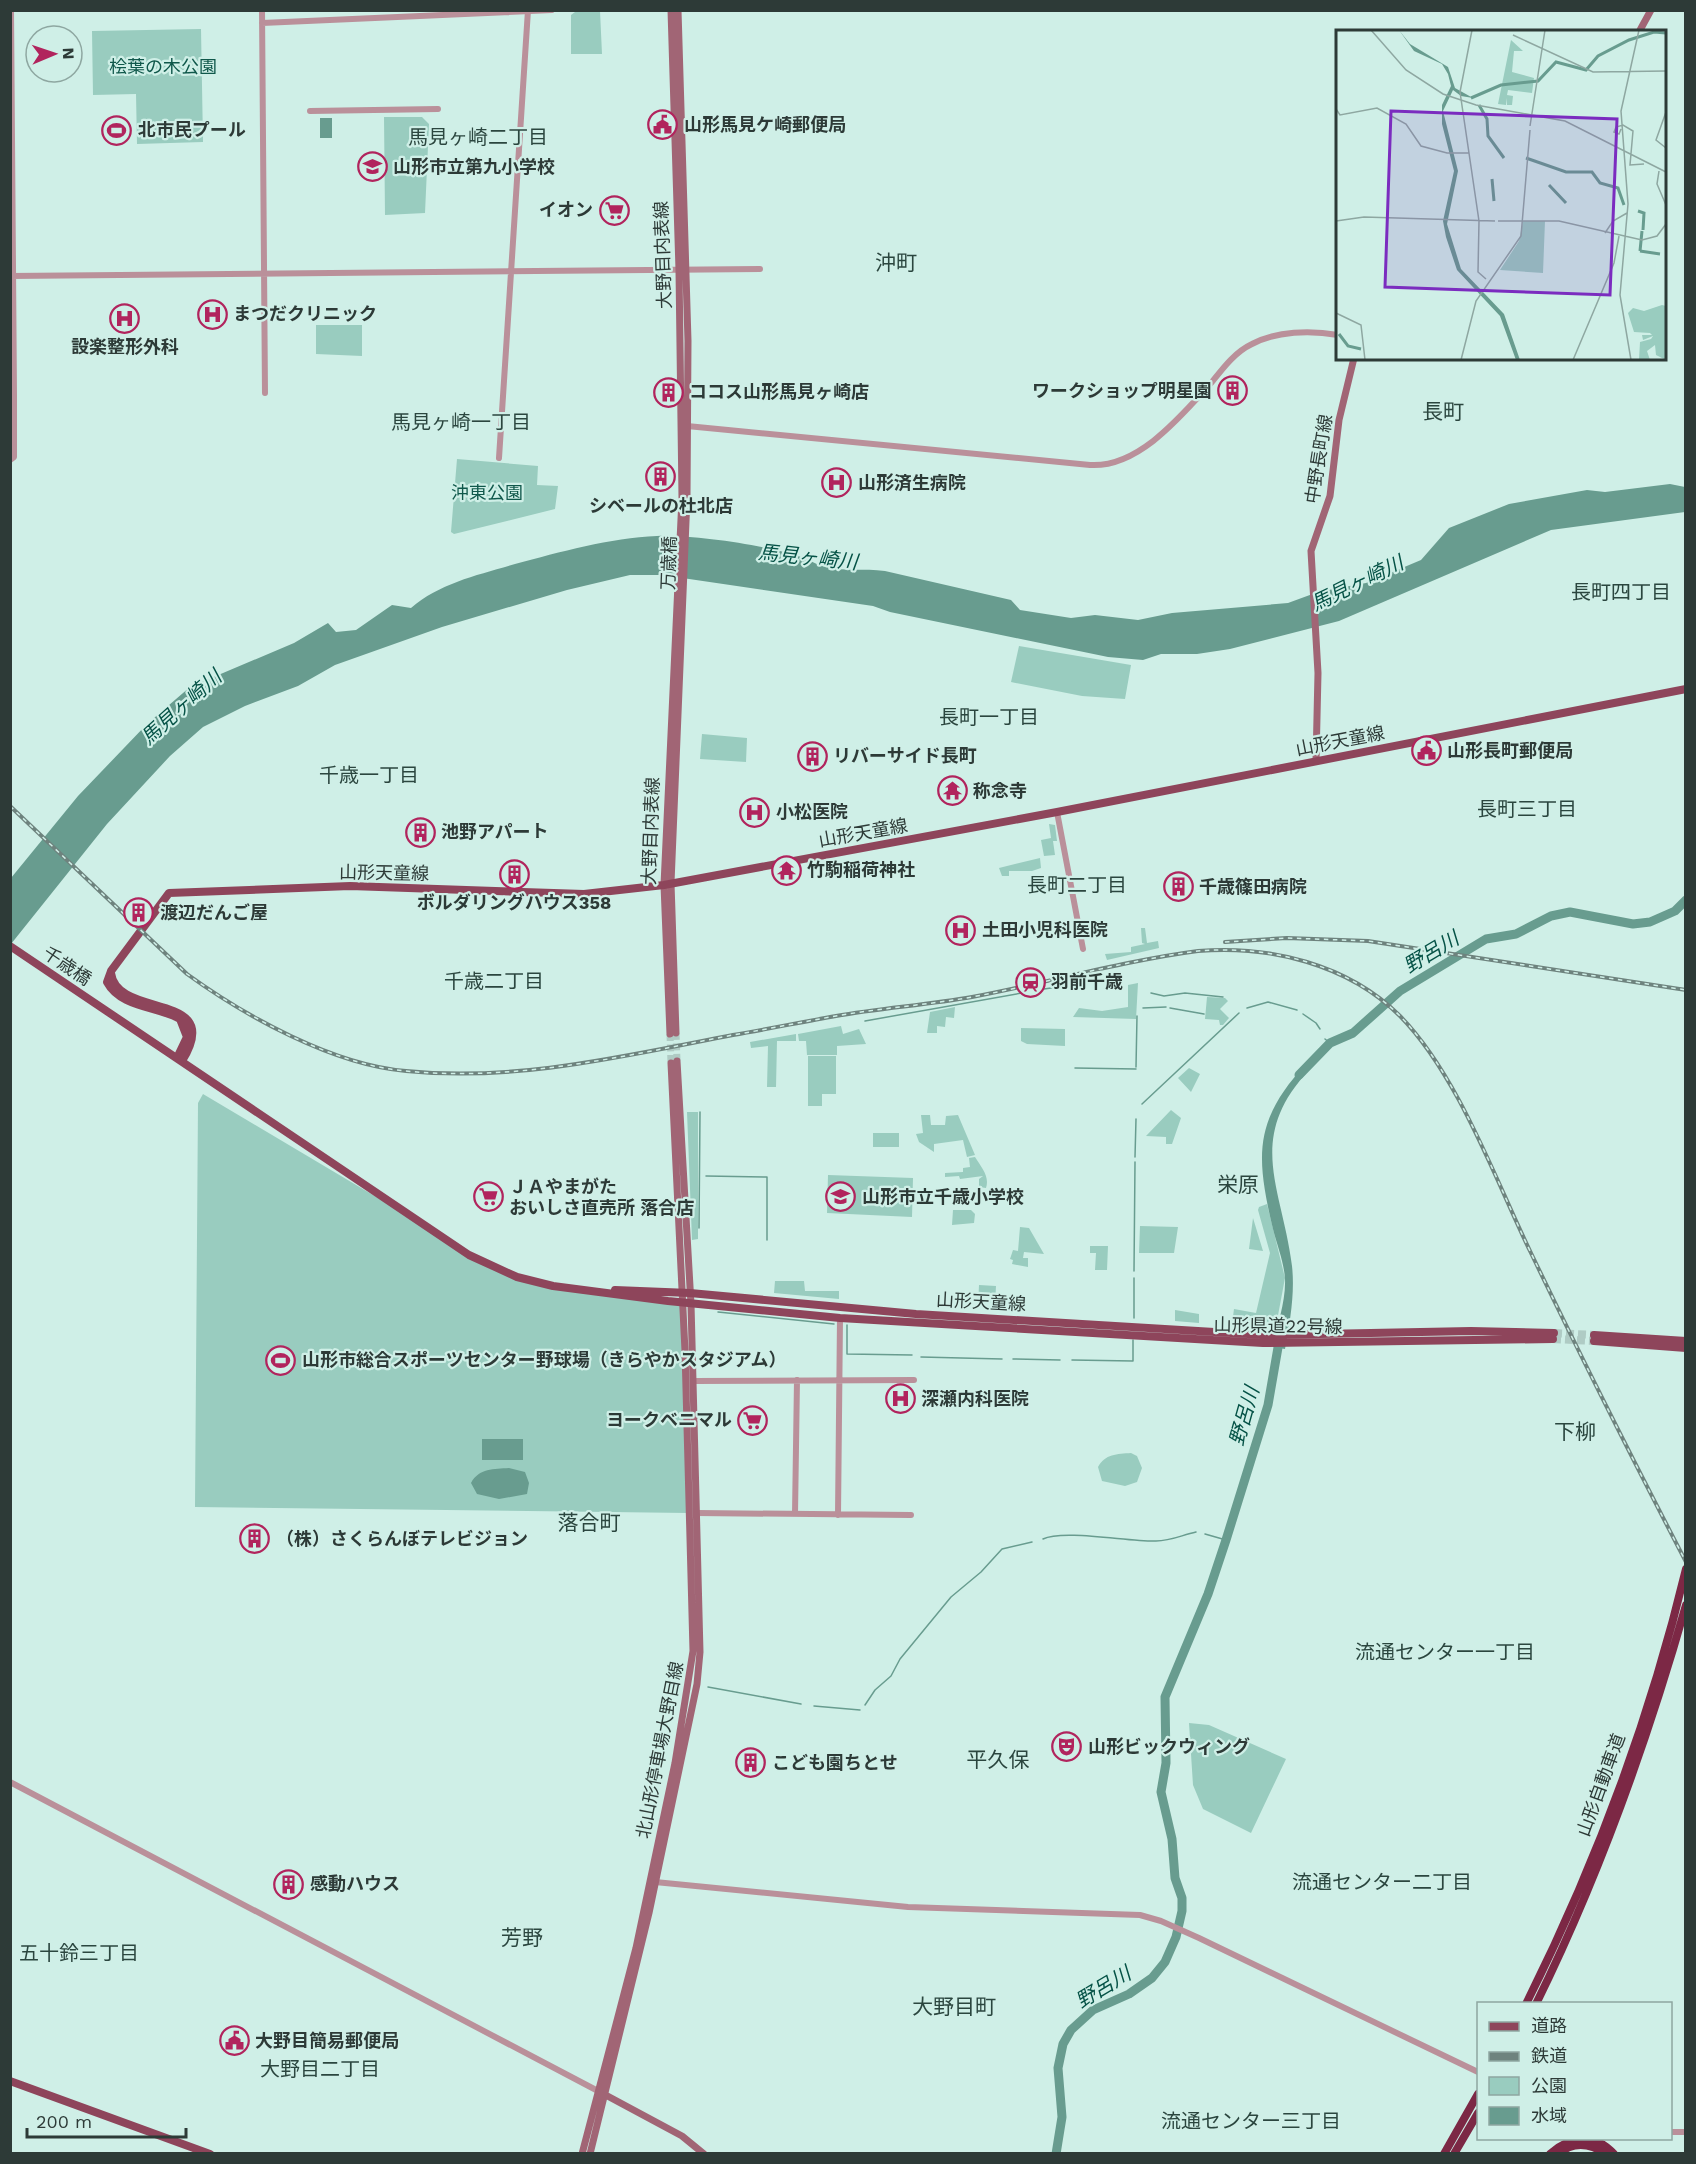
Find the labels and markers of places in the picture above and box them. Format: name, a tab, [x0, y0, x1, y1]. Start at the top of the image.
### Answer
public building icon: 山形馬見ケ崎郵便局	[647, 109, 679, 141]
sports icon: 北市民プール	[101, 114, 133, 146]
place label: 山形馬見ケ崎郵便局	[684, 114, 846, 135]
place label: 北市民プール	[138, 119, 246, 140]
school or university icon: 山形市立第九小学校	[356, 151, 388, 183]
place label: 山形市立第九小学校	[393, 156, 555, 177]
supermarket icon: イオン	[598, 194, 630, 226]
place label: イオン	[539, 199, 593, 220]
hospital icon: まつだクリニック	[196, 298, 228, 330]
hospital icon: 設楽整形外科	[109, 302, 141, 334]
place label: まつだクリニック	[233, 303, 377, 324]
place label: 設楽整形外科	[71, 336, 179, 357]
building icon: ワークショップ明星園	[1217, 375, 1249, 407]
building icon: ココス山形馬見ヶ崎店	[652, 376, 684, 408]
place label: ワークショップ明星園	[1032, 380, 1212, 401]
place label: ココス山形馬見ヶ崎店	[689, 381, 869, 402]
building icon: シベールの杜北店	[645, 461, 677, 493]
hospital icon: 山形済生病院	[821, 467, 853, 499]
place label: 山形済生病院	[858, 472, 966, 493]
place label: シベールの杜北店	[589, 495, 733, 516]
public building icon: 山形長町郵便局	[1410, 735, 1442, 767]
building icon: リバーサイド長町	[796, 740, 828, 772]
place label: 山形長町郵便局	[1447, 740, 1573, 761]
place label: リバーサイド長町	[833, 745, 977, 766]
temple icon: 称念寺	[936, 775, 968, 807]
place label: 称念寺	[973, 780, 1027, 801]
hospital icon: 小松医院	[739, 796, 771, 828]
place label: 小松医院	[776, 801, 848, 822]
building icon: 池野アパート	[404, 816, 436, 848]
place label: 池野アパート	[441, 821, 549, 842]
temple icon: 竹駒稲荷神社	[770, 854, 802, 886]
building icon: ボルダリングハウス358	[498, 858, 530, 890]
place label: 竹駒稲荷神社	[807, 859, 915, 880]
building icon: 千歳篠田病院	[1162, 871, 1194, 903]
place label: 千歳篠田病院	[1199, 876, 1307, 897]
place label: ボルダリングハウス358	[417, 892, 611, 913]
building icon: 渡辺だんご屋	[123, 897, 155, 929]
place label: 渡辺だんご屋	[160, 902, 268, 923]
hospital icon: 土田小児科医院	[945, 914, 977, 946]
place label: 土田小児科医院	[982, 919, 1108, 940]
station icon: 羽前千歳	[1014, 966, 1046, 998]
place label: 羽前千歳	[1051, 971, 1123, 992]
place label: ＪＡやまがた おいしさ直売所 落合店	[509, 1176, 694, 1218]
supermarket icon: ＪＡやまがた おいしさ直売所 落合店	[472, 1181, 504, 1213]
school or university icon: 山形市立千歳小学校	[825, 1181, 857, 1213]
place label: 山形市立千歳小学校	[862, 1186, 1024, 1207]
sports icon: 山形市総合スポーツセンター野球場（きらやかスタジアム）	[265, 1344, 297, 1376]
place label: 山形市総合スポーツセンター野球場（きらやかスタジアム）	[302, 1349, 786, 1370]
hospital icon: 深瀬内科医院	[884, 1383, 916, 1415]
place label: 深瀬内科医院	[921, 1388, 1029, 1409]
supermarket icon: ヨークベニマル	[737, 1404, 769, 1436]
place label: ヨークベニマル	[606, 1409, 732, 1430]
building icon: （株）さくらんぼテレビジョン	[239, 1523, 271, 1555]
place label: （株）さくらんぼテレビジョン	[276, 1528, 528, 1549]
theatre icon: 山形ビックウィング	[1051, 1731, 1083, 1763]
place label: 山形ビックウィング	[1088, 1736, 1250, 1757]
building icon: こども園ちとせ	[735, 1747, 767, 1779]
place label: こども園ちとせ	[772, 1752, 898, 1773]
building icon: 感動ハウス	[273, 1868, 305, 1900]
place label: 感動ハウス	[310, 1873, 400, 1894]
public building icon: 大野目簡易郵便局	[218, 2025, 250, 2057]
place label: 大野目簡易郵便局	[255, 2030, 399, 2051]

